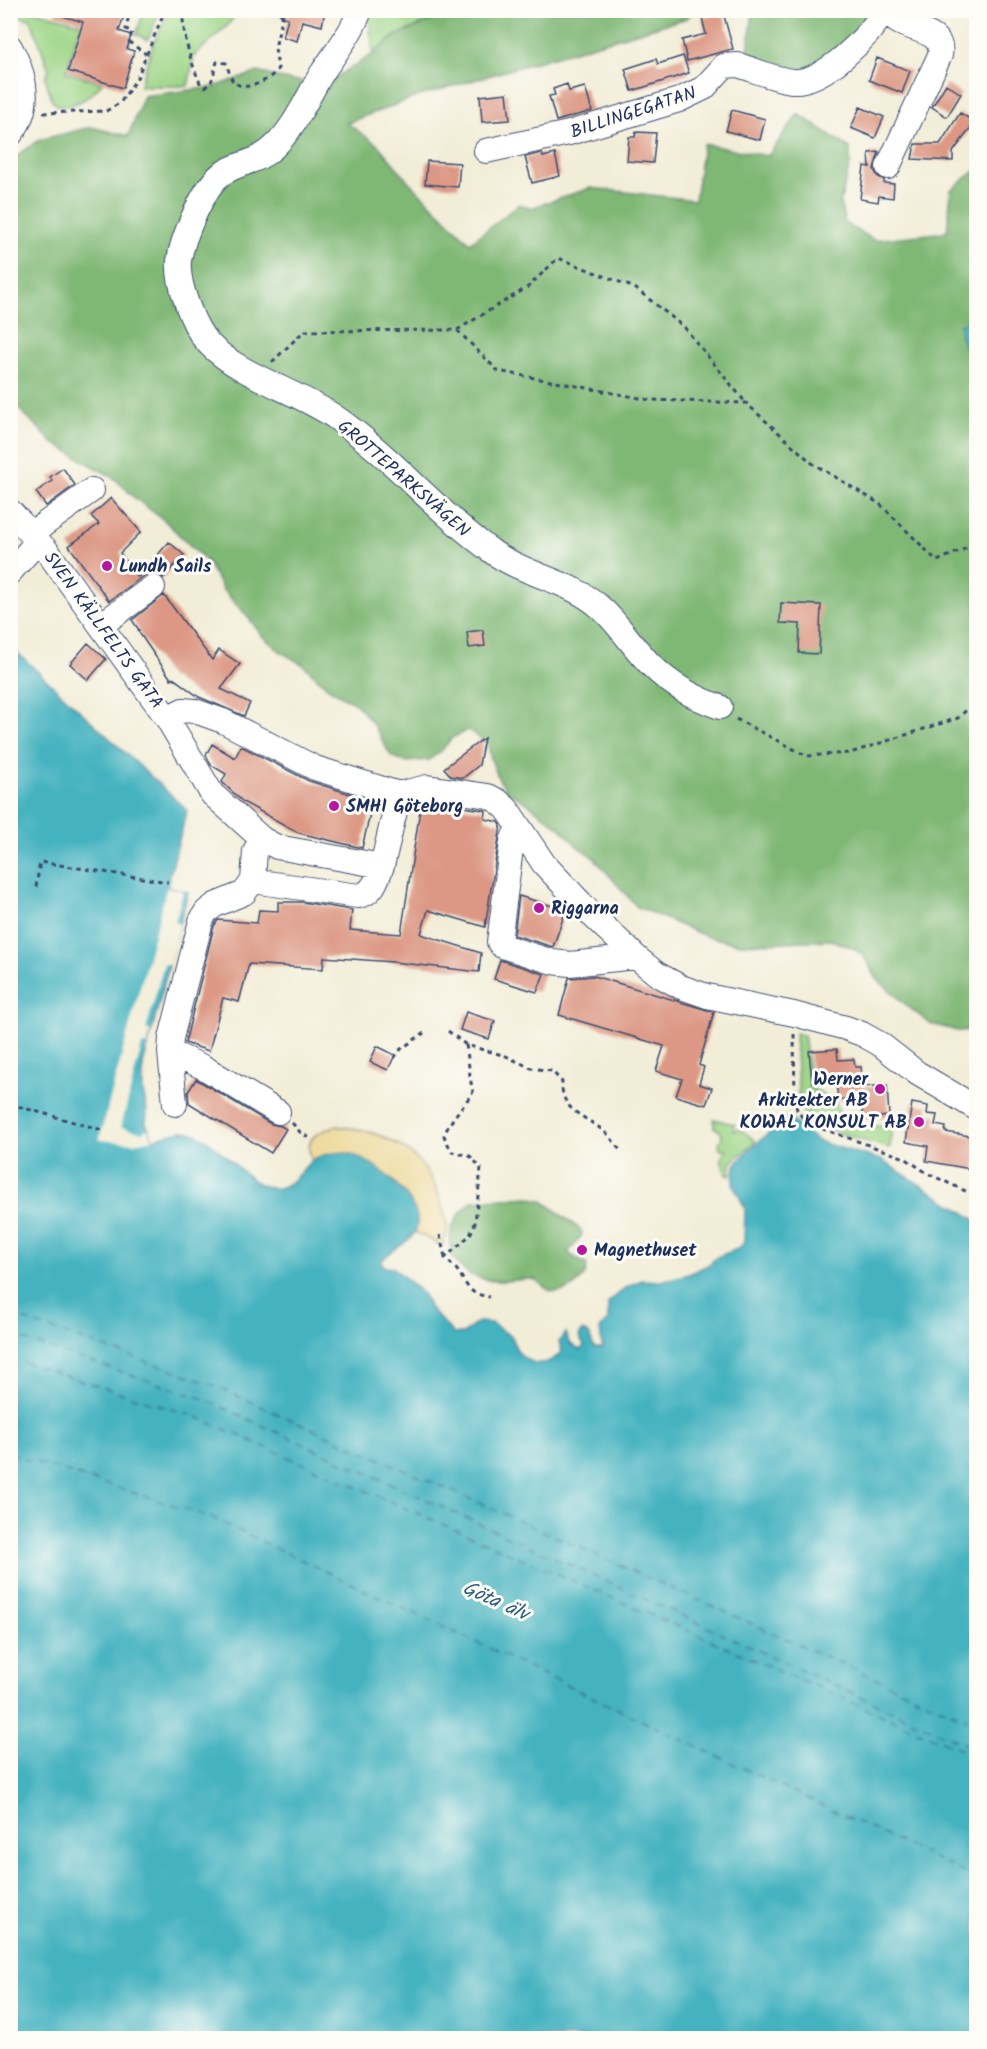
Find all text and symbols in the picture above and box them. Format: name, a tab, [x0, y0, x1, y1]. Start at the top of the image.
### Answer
street label: BILLINGEGATAN	[567, 79, 700, 147]
street label: GROTTEPARKSVÄGEN	[330, 413, 476, 545]
street label: SVEN KÄLLFELTS GATA	[36, 546, 170, 716]
place label: Lundh Sails	[119, 553, 212, 582]
marker: Lundh Sails	[100, 559, 114, 573]
place label: SMHI Göteborg	[346, 793, 463, 822]
marker: SMHI Göteborg	[327, 799, 341, 813]
place label: Riggarna	[551, 895, 619, 924]
marker: Riggarna	[532, 901, 546, 915]
place label: Werner Arkitekter AB	[758, 1066, 869, 1116]
marker: Werner Arkitekter AB	[873, 1082, 887, 1096]
place label: KOWAL KONSULT AB	[740, 1109, 907, 1138]
marker: KOWAL KONSULT AB	[912, 1115, 926, 1129]
place label: Magnethuset	[594, 1237, 697, 1266]
marker: Magnethuset	[575, 1243, 589, 1257]
water label: Göta älv	[457, 1573, 536, 1632]

